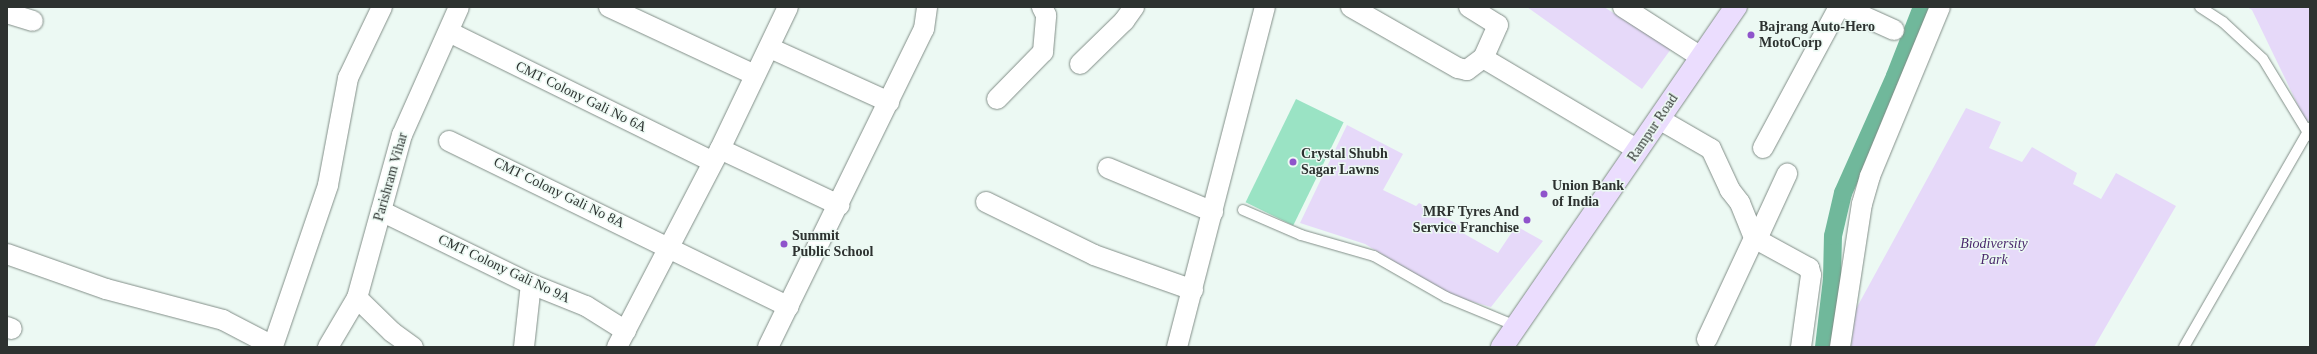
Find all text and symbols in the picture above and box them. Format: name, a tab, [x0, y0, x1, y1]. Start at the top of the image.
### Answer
place label: Bajrang Auto-Hero MotoCorp	[1759, 19, 1876, 52]
marker: Bajrang Auto-Hero MotoCorp	[1746, 30, 1756, 40]
street label: CMT Colony Gali No 6A	[513, 58, 649, 136]
street label: Rampur Road	[1624, 91, 1682, 165]
street label: Parishram Vihar	[370, 131, 412, 223]
place label: Crystal Shubh Sagar Lawns	[1301, 146, 1388, 178]
street label: CMT Colony Gali No 8A	[491, 154, 627, 232]
marker: Crystal Shubh Sagar Lawns	[1288, 157, 1298, 167]
place label: Union Bank of India	[1552, 178, 1624, 210]
marker: Union Bank of India	[1539, 189, 1549, 199]
place label: MRF Tyres And Service Franchise	[1413, 204, 1519, 236]
marker: MRF Tyres And Service Franchise	[1522, 215, 1532, 225]
place label: Summit Public School	[792, 228, 873, 260]
street label: CMT Colony Gali No 9A	[435, 231, 573, 307]
park label: Biodiversity Park	[1960, 236, 2028, 268]
marker: Summit Public School	[779, 239, 789, 249]

